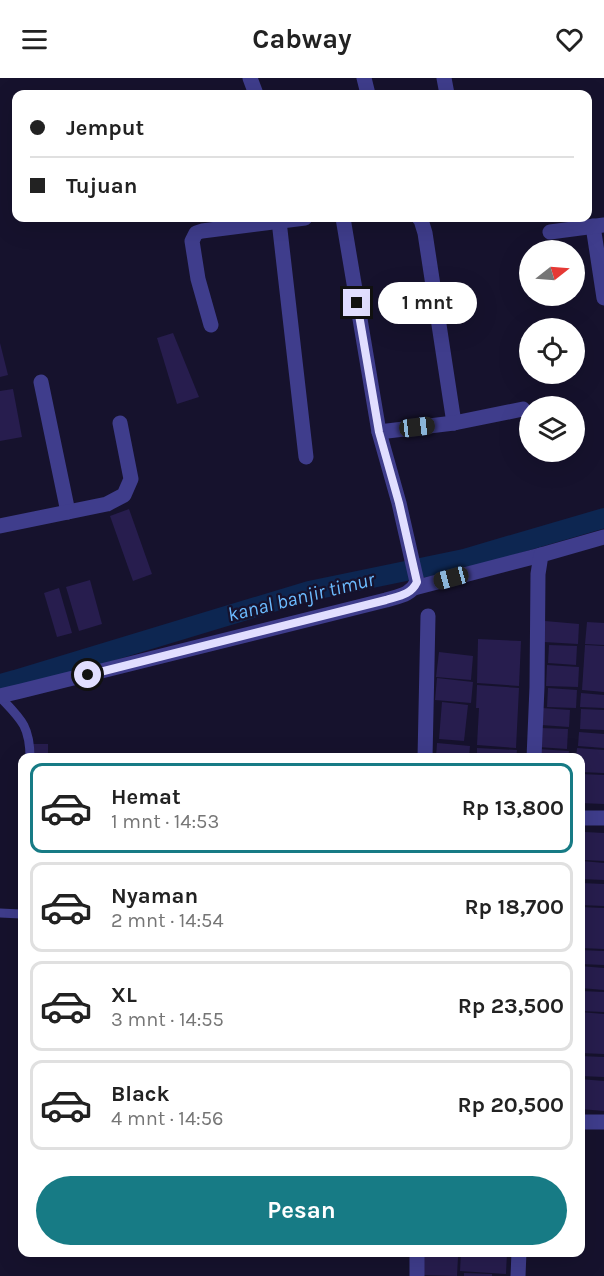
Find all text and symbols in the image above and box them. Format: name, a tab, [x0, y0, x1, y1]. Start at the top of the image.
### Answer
icon: menu	[18, 23, 51, 56]
text: Cabway	[252, 23, 352, 55]
icon: heart	[553, 23, 586, 56]
text: Jemput	[66, 115, 144, 141]
text: Tujuan	[66, 173, 137, 199]
north arrow	[519, 240, 585, 306]
map controls	[519, 240, 585, 462]
callout: 1 mnt	[378, 282, 477, 324]
route end	[343, 289, 370, 316]
text: 1 mnt	[402, 291, 453, 314]
button: locate	[519, 318, 585, 384]
button: layers	[519, 396, 585, 462]
car	[398, 416, 436, 438]
car	[431, 565, 471, 591]
water label: kanal banjir timur	[225, 567, 378, 626]
route start	[74, 661, 101, 688]
icon: car	[39, 781, 93, 835]
text: Hemat	[111, 784, 181, 810]
text: Rp 13,800	[462, 795, 564, 821]
text: 1 mnt · 14:53	[111, 810, 219, 833]
icon: car	[39, 880, 93, 934]
text: Nyaman	[111, 883, 198, 909]
text: Rp 18,700	[464, 894, 564, 920]
text: 2 mnt · 14:54	[111, 909, 224, 932]
icon: car	[39, 979, 93, 1033]
text: XL	[111, 982, 137, 1008]
text: Rp 23,500	[458, 993, 564, 1019]
text: 3 mnt · 14:55	[111, 1008, 224, 1031]
icon: car	[39, 1078, 93, 1132]
text: Black	[111, 1081, 170, 1107]
text: Rp 20,500	[457, 1092, 564, 1118]
text: 4 mnt · 14:56	[111, 1107, 223, 1130]
button: Pesan	[36, 1176, 567, 1245]

